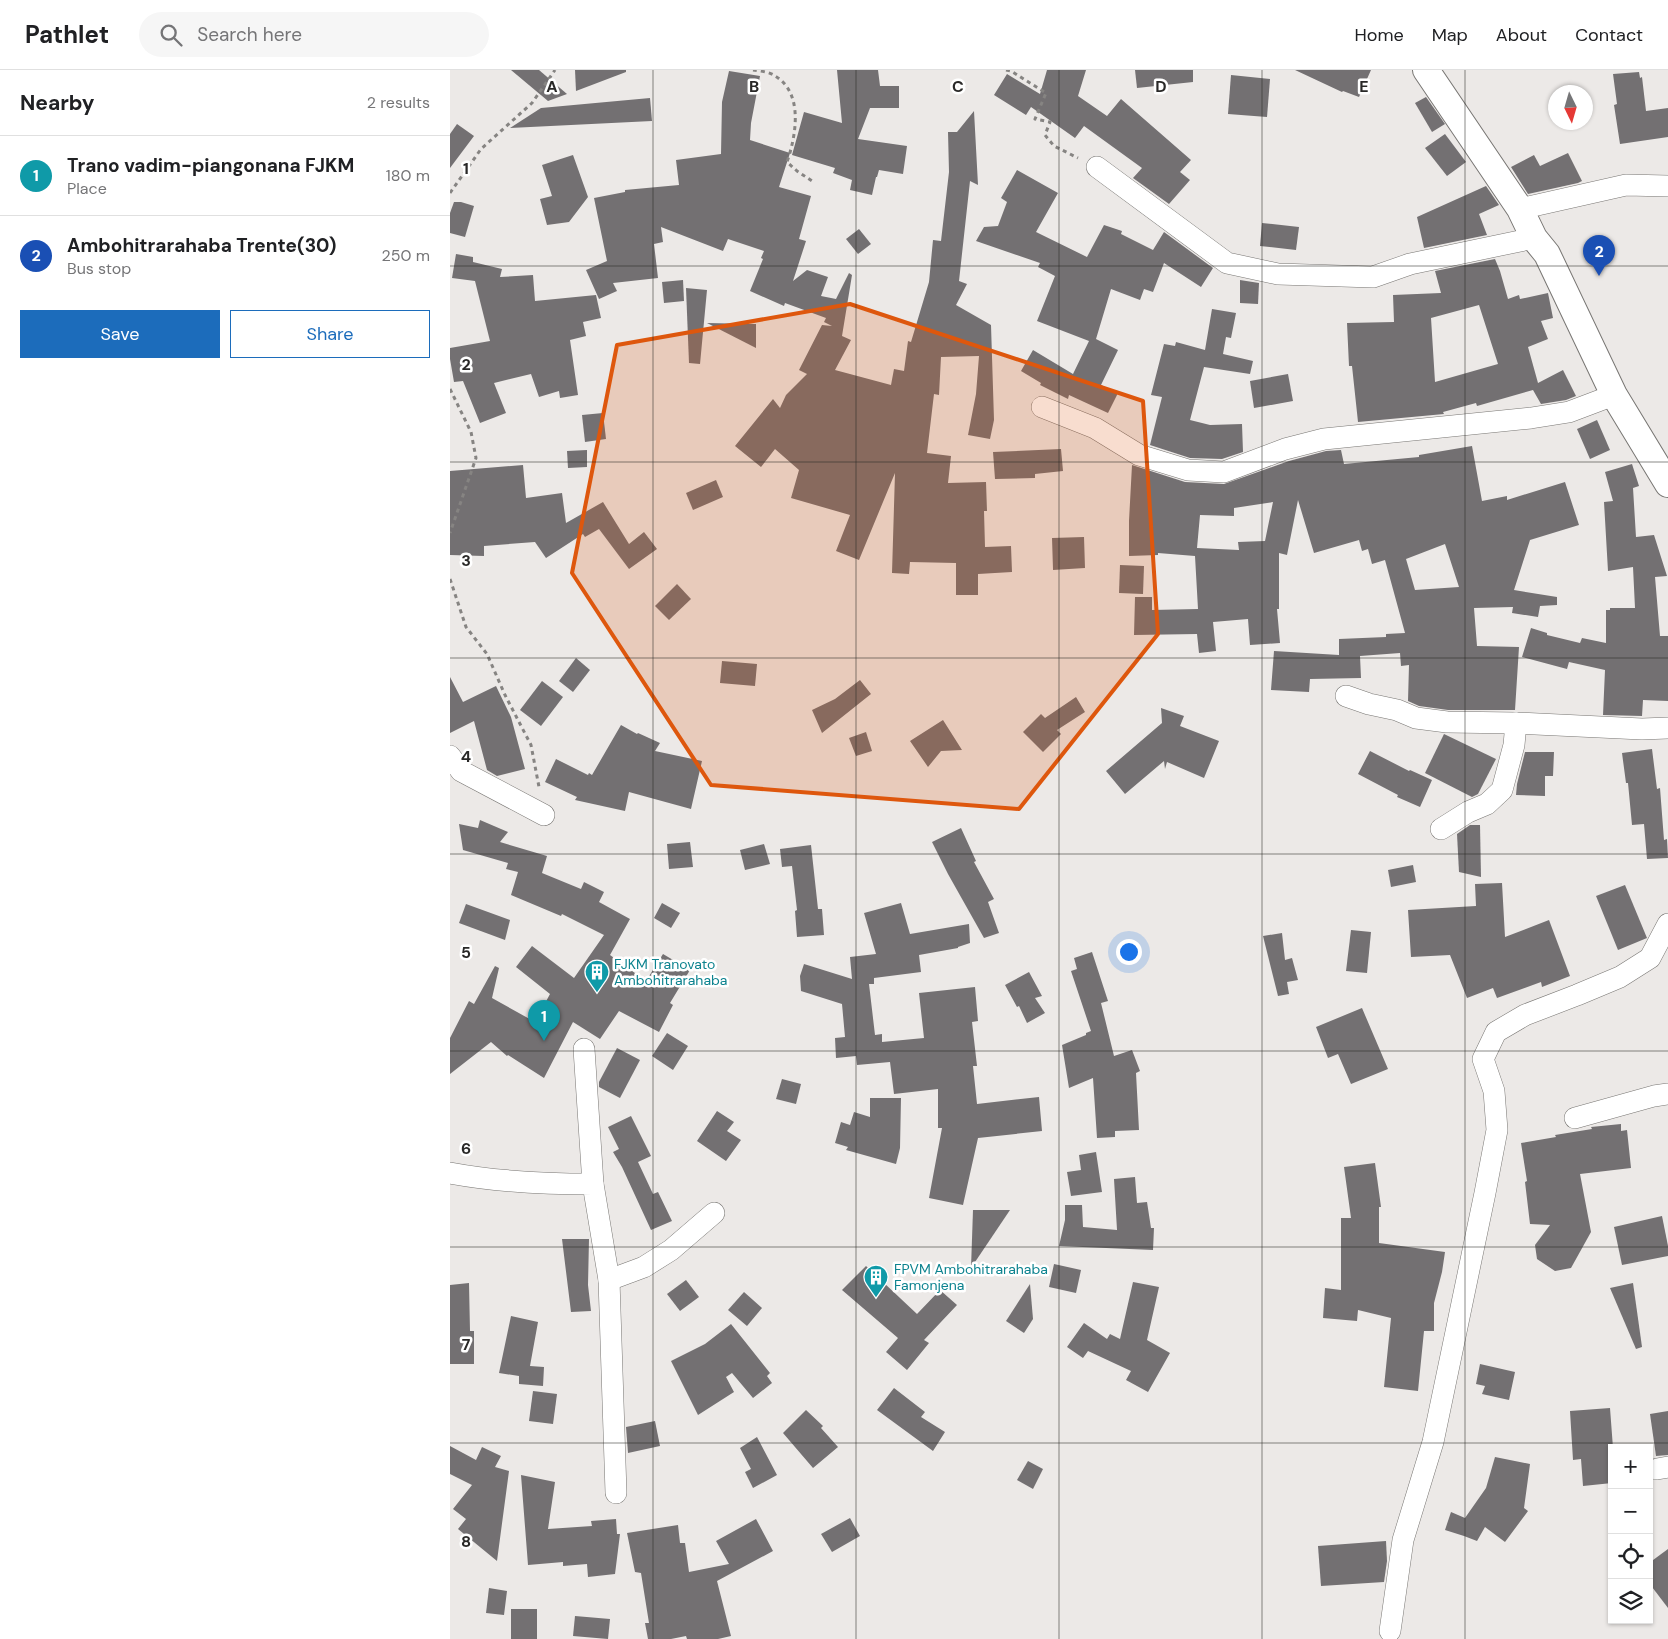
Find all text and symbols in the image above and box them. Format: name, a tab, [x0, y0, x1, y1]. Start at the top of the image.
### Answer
search box	[139, 12, 489, 57]
text: Pathlet	[25, 19, 109, 50]
icon: search	[157, 21, 185, 49]
text: Search here	[197, 22, 302, 47]
text: Home	[1354, 23, 1404, 47]
text: Map	[1432, 23, 1468, 47]
text: About	[1496, 23, 1547, 47]
text: Contact	[1575, 23, 1643, 47]
text: A	[546, 76, 558, 97]
text: B	[749, 76, 759, 97]
text: C	[952, 76, 964, 97]
text: D	[1155, 76, 1167, 97]
text: E	[1359, 76, 1369, 97]
north arrow	[1548, 85, 1593, 130]
text: Nearby	[20, 89, 94, 117]
text: 2 results	[367, 92, 430, 113]
text: Trano vadim-piangonana FJKM	[67, 153, 354, 178]
text: 1	[463, 158, 469, 179]
text: 1	[33, 165, 39, 186]
text: 180 m	[386, 165, 430, 186]
text: Place	[67, 178, 107, 199]
text: Ambohitrarahaba Trente(30)	[67, 233, 337, 258]
pin: 2	[1583, 235, 1615, 276]
text: 2	[31, 245, 41, 266]
text: 250 m	[382, 245, 430, 266]
text: Bus stop	[67, 258, 131, 279]
button: Save	[20, 310, 220, 358]
button: Share	[230, 310, 430, 358]
text: 2	[461, 354, 471, 375]
text: 3	[461, 550, 471, 571]
text: 4	[461, 746, 471, 767]
your location	[1116, 939, 1142, 965]
text: 5	[461, 942, 471, 963]
place label: FJKM Tranovato Ambohitrarahaba	[614, 955, 727, 989]
building icon: FJKM Tranovato Ambohitrarahaba	[584, 959, 610, 993]
pin: 1	[528, 1000, 560, 1041]
text: 6	[461, 1138, 471, 1159]
place label: FPVM Ambohitrarahaba Famonjena	[894, 1260, 1048, 1294]
building icon: FPVM Ambohitrarahaba Famonjena	[863, 1264, 889, 1298]
text: 7	[462, 1334, 471, 1355]
map controls	[1608, 1444, 1653, 1624]
button: +	[1608, 1444, 1653, 1489]
button: −	[1608, 1489, 1653, 1534]
text: 8	[461, 1531, 471, 1552]
button: locate	[1608, 1534, 1653, 1579]
button: layers	[1608, 1579, 1653, 1624]

